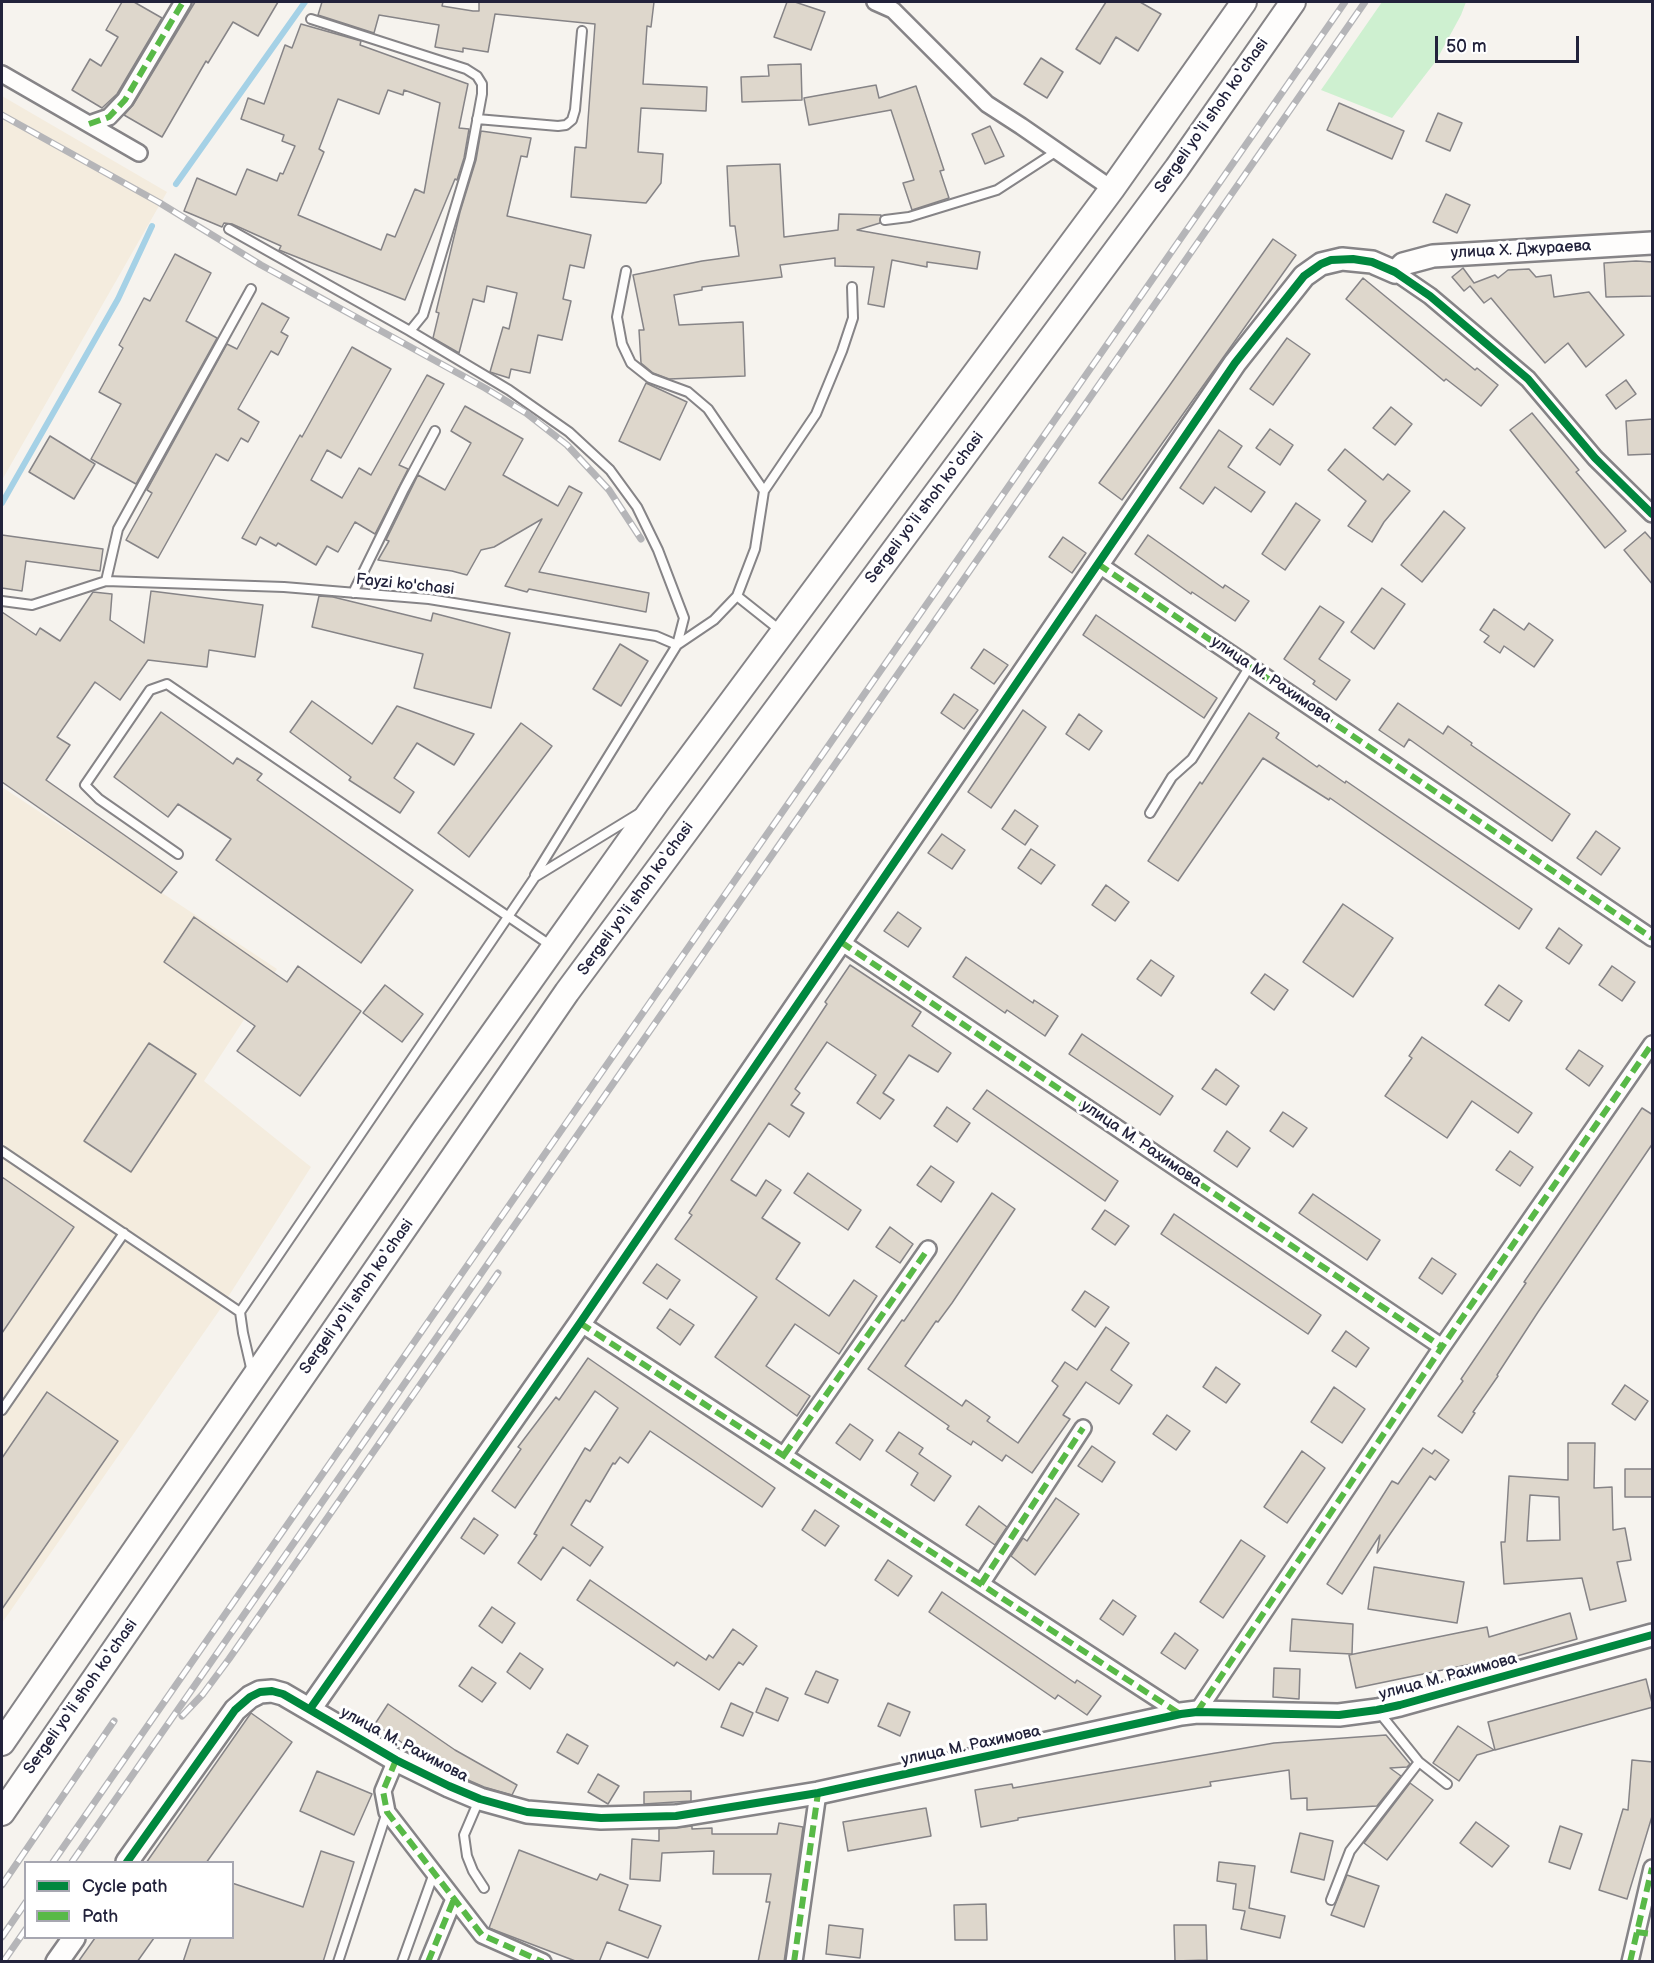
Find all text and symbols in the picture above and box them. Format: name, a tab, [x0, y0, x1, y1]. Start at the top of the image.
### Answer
scale bar	[1438, 24, 1582, 62]
street label: Sergeli yo‘li shoh ko‘chasi	[1151, 35, 1273, 197]
text: 50 m	[1446, 36, 1487, 57]
street label: улица Х. Джураева	[1450, 237, 1592, 263]
street label: Sergeli yo‘li shoh ko‘chasi	[862, 428, 988, 588]
street label: Fayzi ko'chasi	[355, 570, 455, 600]
street label: улица М. Рахимова	[1207, 632, 1335, 728]
street label: Sergeli yo‘li shoh ko‘chasi	[574, 819, 698, 979]
street label: улица М. Рахимова	[1077, 1096, 1205, 1192]
street label: Sergeli yo‘li shoh ko‘chasi	[296, 1216, 418, 1378]
street label: Sergeli yo‘li shoh ko‘chasi	[20, 1616, 142, 1778]
street label: улица М. Рахимова	[1377, 1649, 1519, 1705]
street label: улица М. Рахимова	[337, 1703, 471, 1787]
street label: улица М. Рахимова	[900, 1722, 1042, 1770]
legend	[24, 1861, 234, 1939]
text: Cycle path	[82, 1876, 168, 1897]
text: Path	[82, 1906, 118, 1927]

